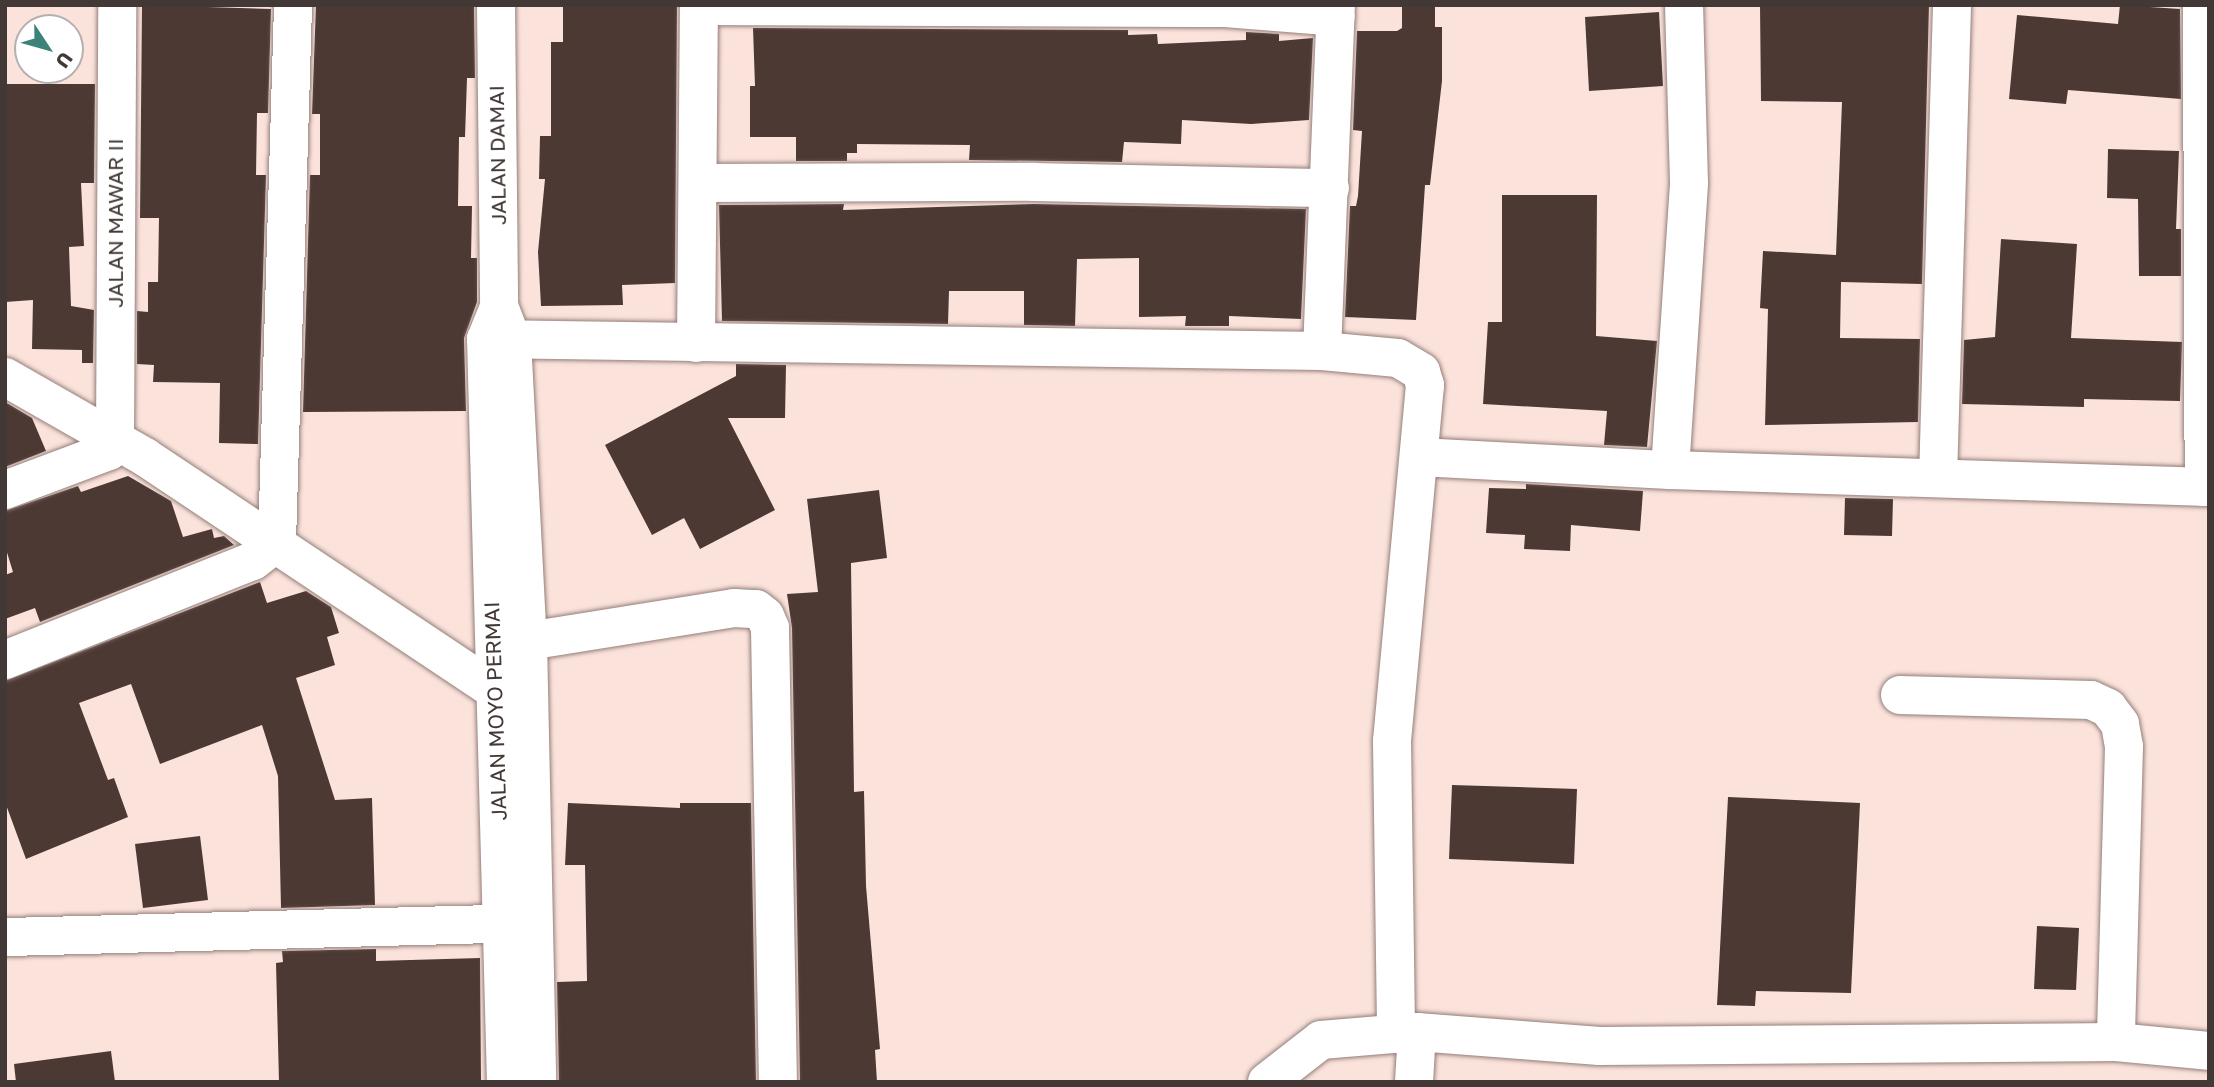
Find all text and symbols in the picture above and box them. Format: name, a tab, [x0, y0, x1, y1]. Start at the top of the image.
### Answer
north arrow	[14, 14, 84, 84]
text: U	[51, 48, 78, 73]
street label: JALAN DAMAI	[483, 85, 511, 225]
street label: JALAN MAWAR II	[102, 138, 128, 308]
street label: JALAN MOYO PERMAI	[479, 601, 511, 821]

